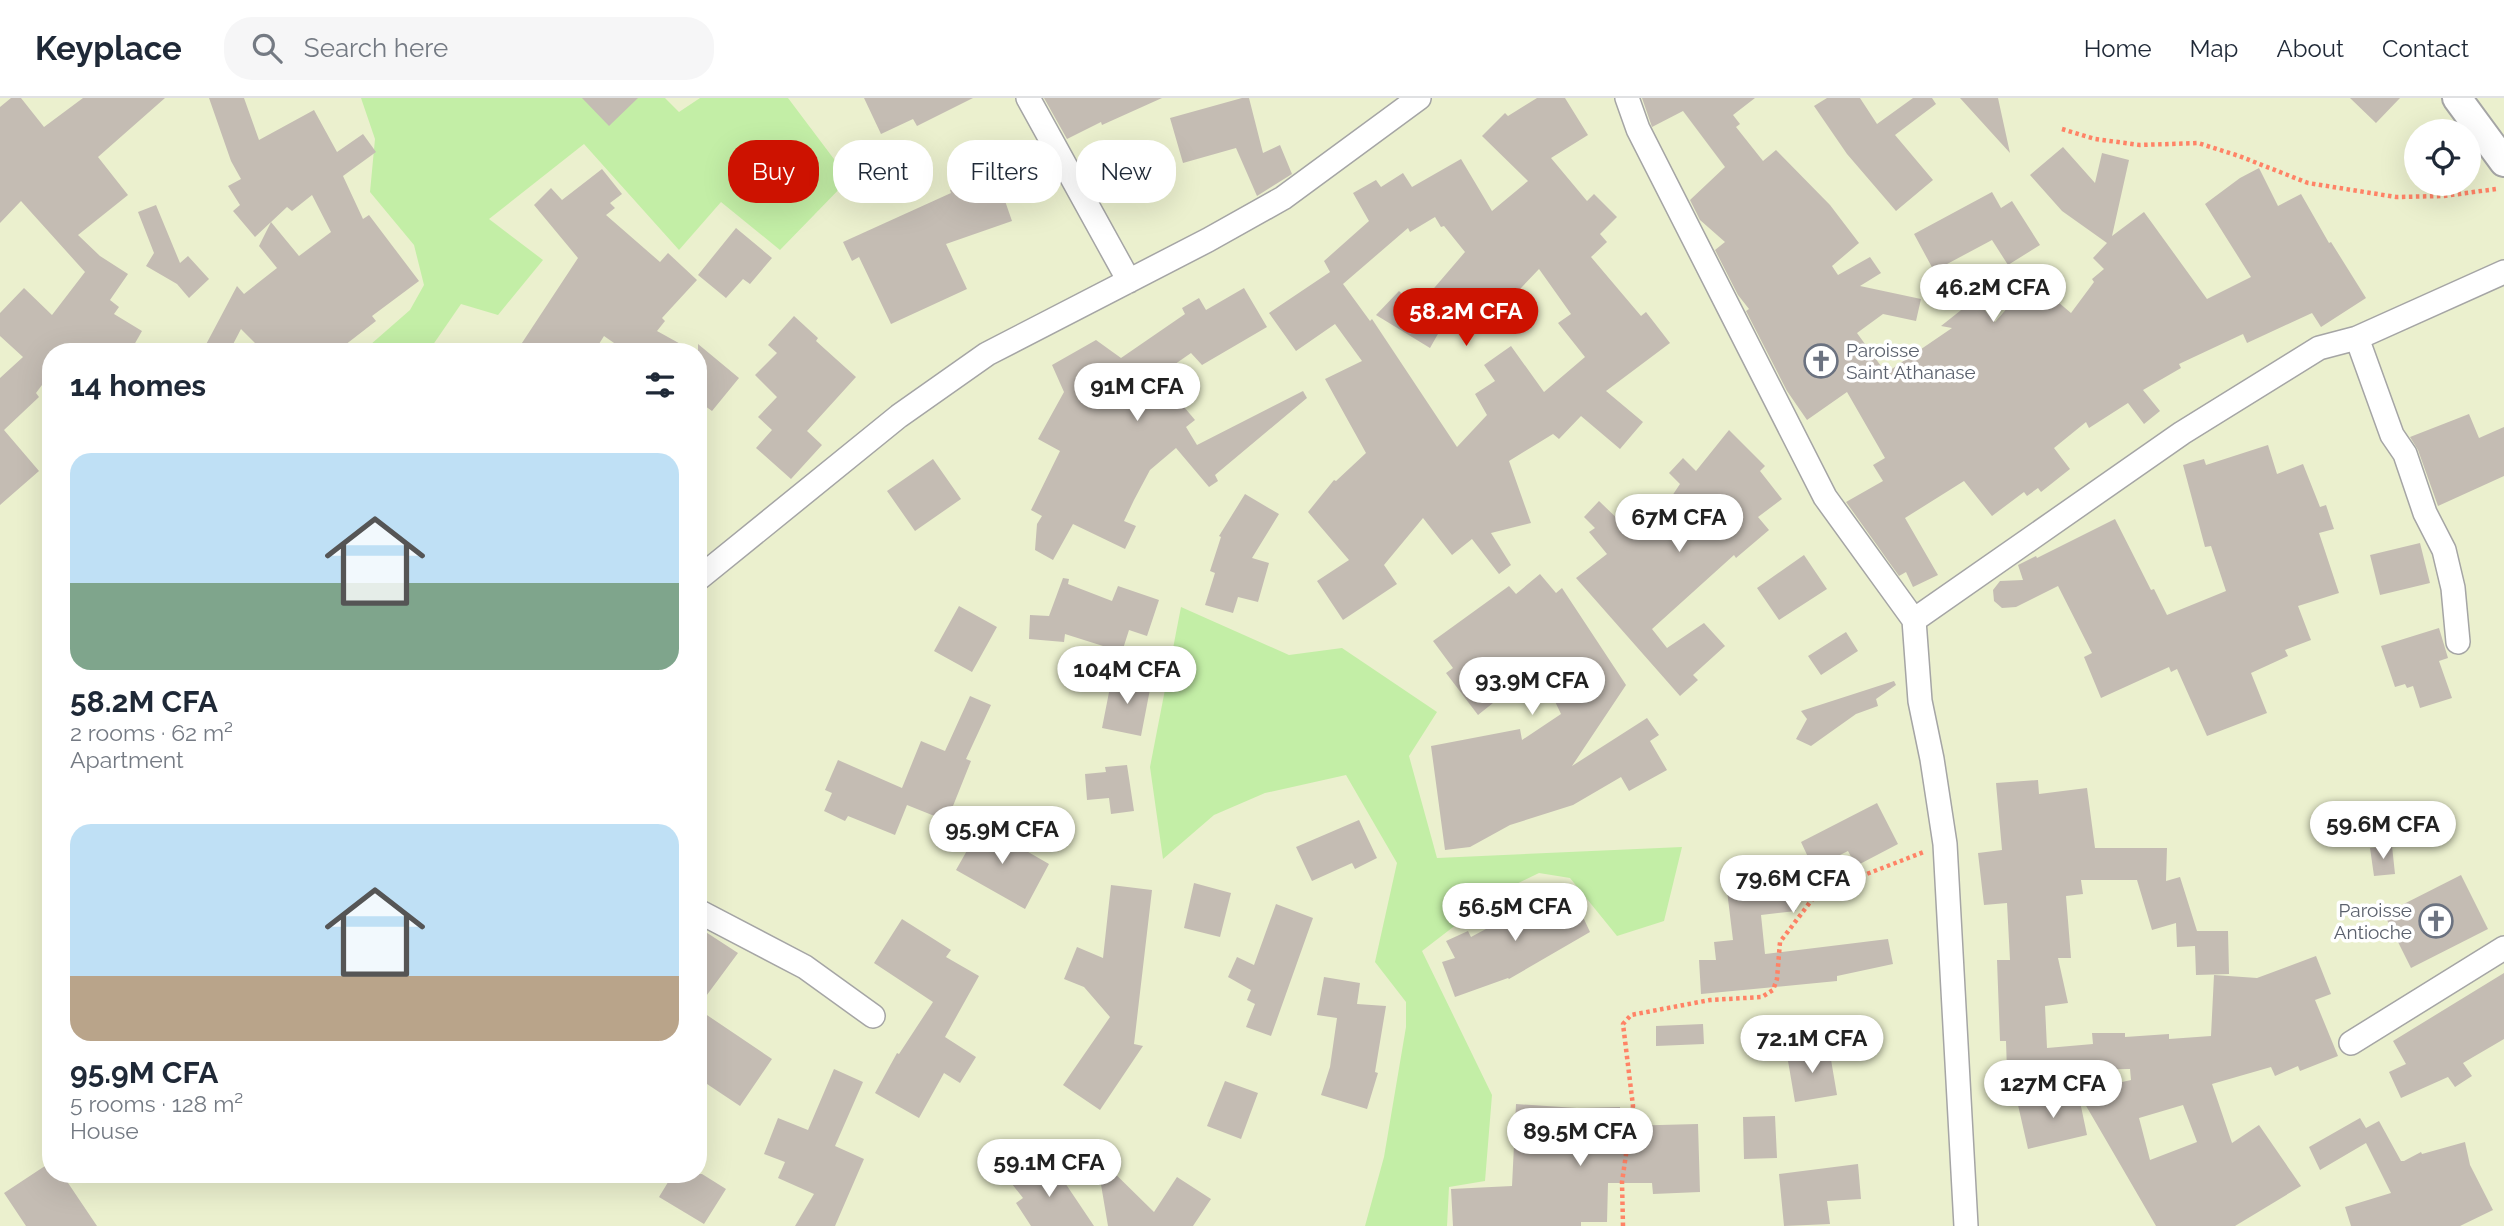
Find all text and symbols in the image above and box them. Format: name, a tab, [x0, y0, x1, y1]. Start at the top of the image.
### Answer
search box	[224, 17, 714, 80]
text: Keyplace	[35, 29, 182, 68]
icon: search	[248, 29, 286, 67]
text: Search here	[304, 33, 448, 63]
text: Home	[2084, 34, 2152, 63]
text: Map	[2190, 34, 2238, 63]
text: About	[2276, 34, 2344, 63]
text: Contact	[2382, 34, 2469, 63]
map controls	[2404, 119, 2481, 196]
button: locate	[2404, 119, 2481, 196]
chip: Buy	[728, 140, 819, 203]
chip: Rent	[833, 140, 933, 203]
chip: Filters	[947, 140, 1062, 203]
chip: New	[1076, 140, 1176, 203]
pin: 46.2M CFA	[1913, 264, 2073, 324]
text: 46.2M CFA	[1936, 273, 2050, 300]
pin: 58.2M CFA	[1386, 288, 1546, 348]
text: 58.2M CFA	[1409, 297, 1523, 324]
place label: Paroisse Saint Athanase	[1846, 339, 1976, 383]
church icon: Paroisse Saint Athanase	[1802, 342, 1840, 380]
pin: 91M CFA	[1072, 364, 1202, 423]
icon: filters	[641, 366, 679, 404]
text: 14 homes	[70, 368, 206, 403]
text: 91M CFA	[1090, 372, 1184, 399]
pin: 67M CFA	[1614, 494, 1744, 554]
icon: home	[312, 498, 438, 624]
text: 67M CFA	[1631, 503, 1727, 530]
pin: 104M CFA	[1055, 646, 1199, 706]
text: 104M CFA	[1073, 655, 1181, 682]
pin: 93.9M CFA	[1452, 658, 1612, 717]
text: 93.9M CFA	[1475, 666, 1589, 693]
text: 58.2M CFA	[70, 684, 218, 719]
text: 2 rooms · 62 m²	[70, 719, 233, 746]
text: Apartment	[70, 746, 184, 773]
pin: 59.6M CFA	[2303, 802, 2463, 861]
pin: 95.9M CFA	[922, 806, 1082, 866]
text: 59.6M CFA	[2326, 810, 2440, 837]
text: 95.9M CFA	[945, 815, 1059, 842]
pin: 79.6M CFA	[1713, 856, 1873, 915]
text: 79.6M CFA	[1736, 864, 1850, 891]
icon: home	[312, 869, 438, 995]
pin: 56.5M CFA	[1435, 884, 1595, 943]
text: 56.5M CFA	[1458, 892, 1572, 919]
place label: Paroisse Antioche	[2334, 899, 2412, 943]
church icon: Paroisse Antioche	[2417, 902, 2455, 940]
pin: 72.1M CFA	[1732, 1016, 1892, 1075]
text: 72.1M CFA	[1756, 1024, 1868, 1051]
text: 95.9M CFA	[70, 1055, 218, 1090]
pin: 127M CFA	[1981, 1060, 2125, 1120]
text: 127M CFA	[2000, 1069, 2106, 1096]
text: 5 rooms · 128 m²	[70, 1090, 243, 1117]
pin: 89.5M CFA	[1500, 1108, 1660, 1168]
text: House	[70, 1117, 139, 1144]
text: 89.5M CFA	[1523, 1117, 1637, 1144]
pin: 59.1M CFA	[969, 1140, 1129, 1199]
text: 59.1M CFA	[993, 1148, 1105, 1175]

